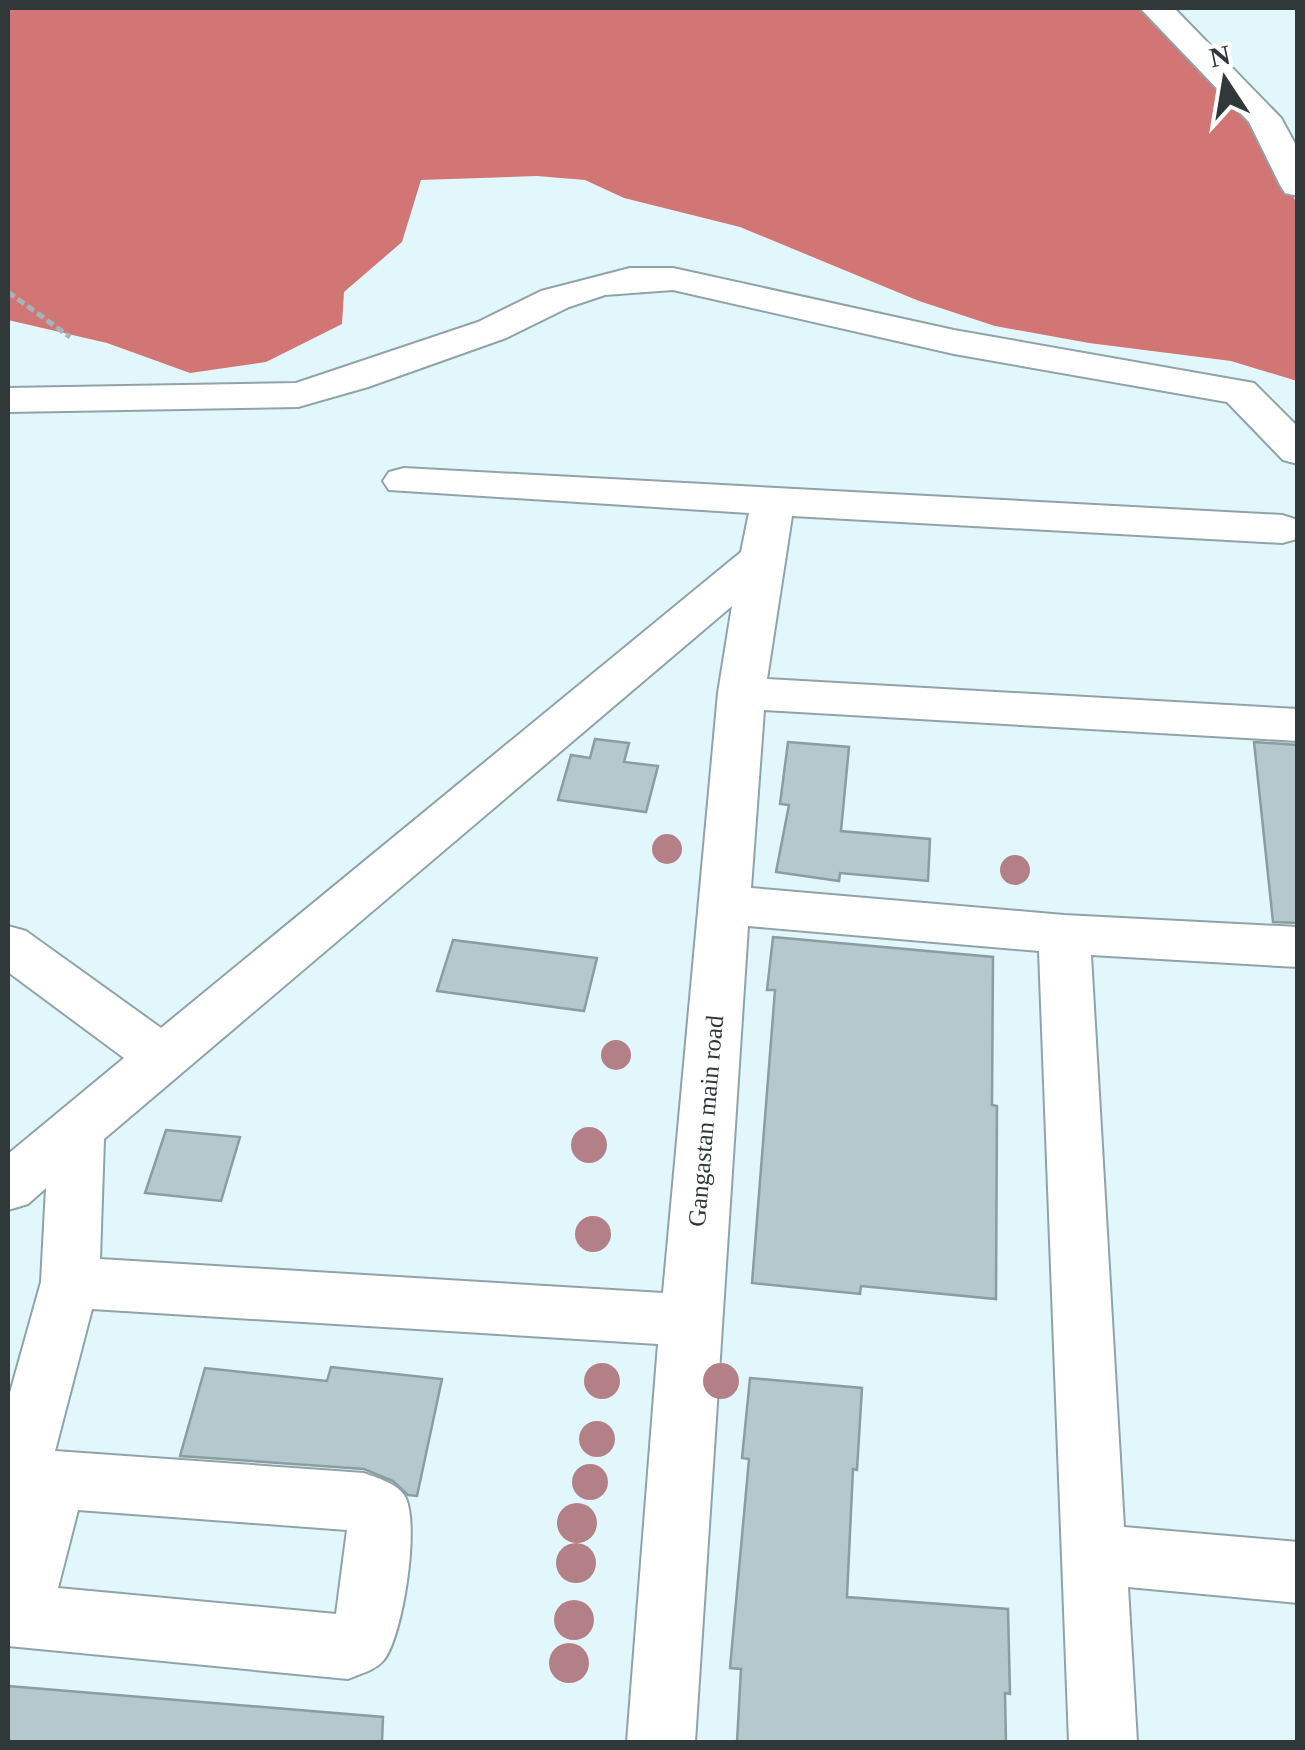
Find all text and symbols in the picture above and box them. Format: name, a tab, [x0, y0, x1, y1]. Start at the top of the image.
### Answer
north arrow	[1175, 30, 1275, 130]
text: N	[1207, 39, 1233, 73]
street label: Gangastan main road	[683, 1014, 728, 1228]

